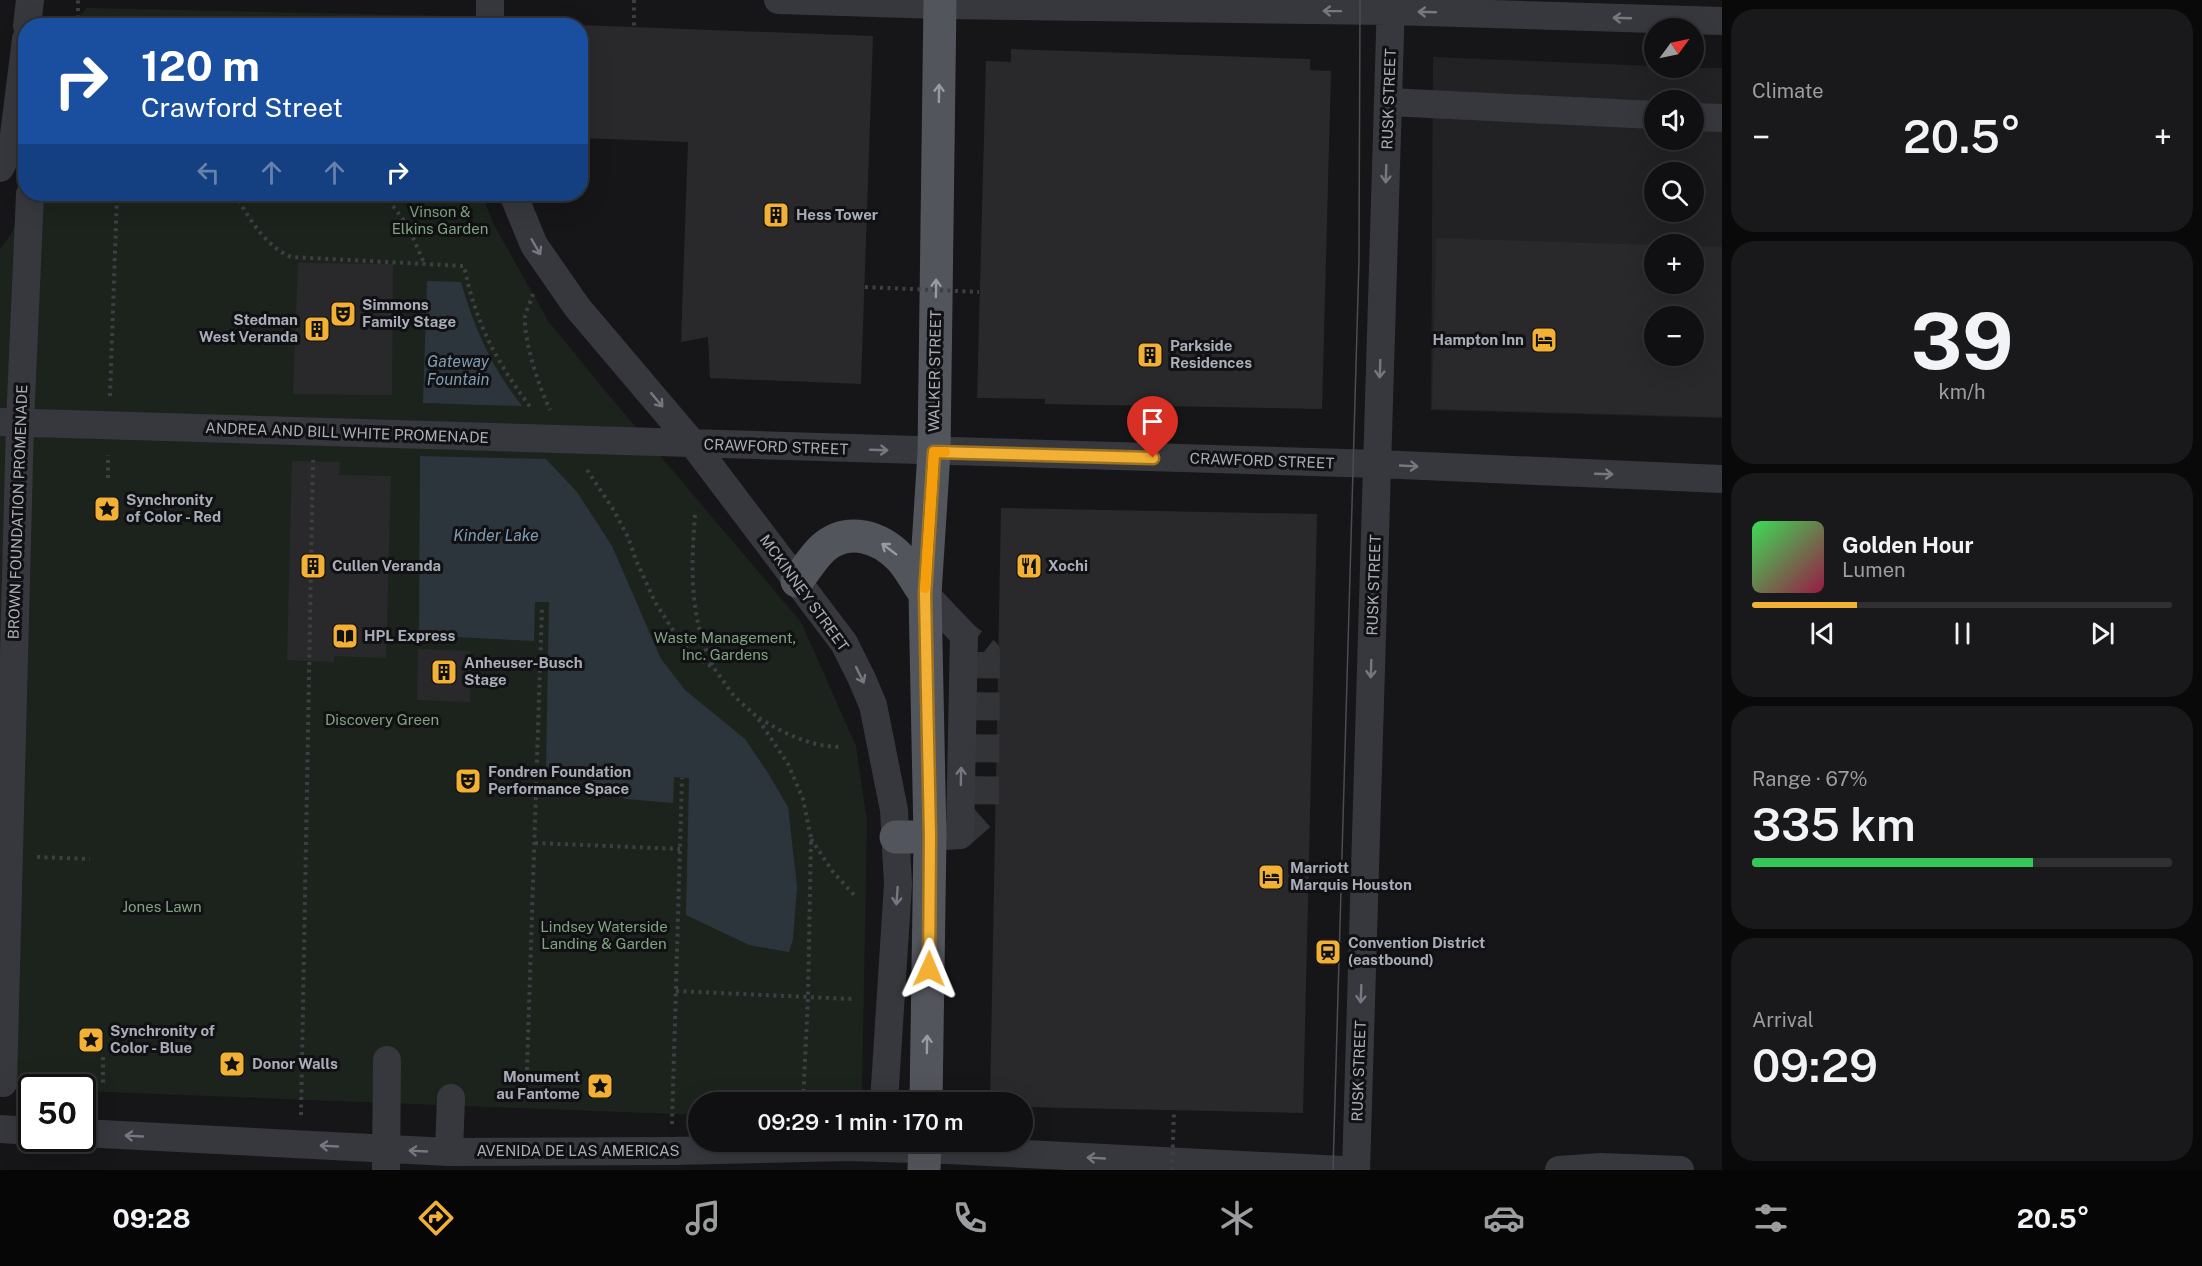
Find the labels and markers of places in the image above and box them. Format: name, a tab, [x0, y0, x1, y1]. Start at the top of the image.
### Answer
building icon: Hess Tower	[761, 200, 791, 230]
place label: Hess Tower	[796, 206, 878, 223]
place label: Simmons Family Stage	[362, 296, 456, 330]
theatre icon: Simmons Family Stage	[328, 299, 358, 329]
place label: Stedman West Veranda	[199, 311, 298, 345]
building icon: Stedman West Veranda	[302, 314, 332, 344]
hotel icon: Hampton Inn	[1529, 325, 1559, 355]
place label: Hampton Inn	[1432, 331, 1524, 348]
place label: Parkside Residences	[1170, 337, 1252, 371]
building icon: Parkside Residences	[1135, 340, 1165, 370]
pin	[1127, 396, 1178, 458]
place label: Synchronity of Color - Red	[126, 491, 221, 525]
place icon: Synchronity of Color - Red	[92, 494, 122, 524]
building icon: Cullen Veranda	[298, 551, 328, 581]
restaurant icon: Xochi	[1014, 551, 1044, 581]
place label: Cullen Veranda	[332, 557, 441, 574]
place label: Xochi	[1048, 557, 1088, 574]
library icon: HPL Express	[330, 621, 360, 651]
place label: HPL Express	[364, 627, 455, 644]
place label: Anheuser-Busch Stage	[464, 654, 583, 688]
building icon: Anheuser-Busch Stage	[429, 657, 459, 687]
place label: Fondren Foundation Performance Space	[488, 763, 631, 797]
theatre icon: Fondren Foundation Performance Space	[453, 766, 483, 796]
place label: Marriott Marquis Houston	[1290, 859, 1412, 893]
hotel icon: Marriott Marquis Houston	[1256, 862, 1286, 892]
place label: Convention District (eastbound)	[1348, 934, 1485, 968]
station icon: Convention District (eastbound)	[1313, 937, 1343, 967]
place label: Synchronity of Color - Blue	[110, 1022, 215, 1056]
place icon: Synchronity of Color - Blue	[76, 1025, 106, 1055]
place icon: Donor Walls	[217, 1049, 247, 1079]
place label: Donor Walls	[252, 1055, 338, 1072]
place label: Monument au Fantome	[496, 1068, 580, 1102]
place icon: Monument au Fantome	[585, 1071, 615, 1101]

